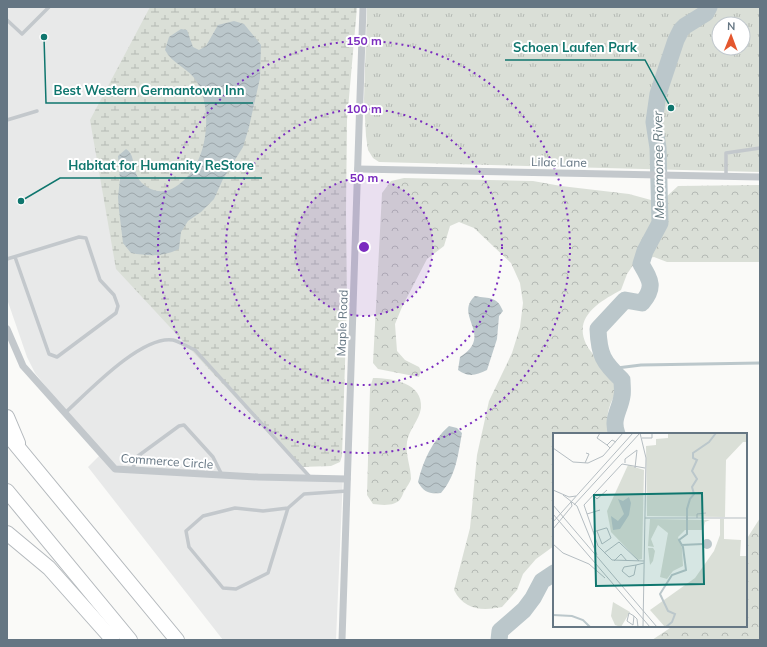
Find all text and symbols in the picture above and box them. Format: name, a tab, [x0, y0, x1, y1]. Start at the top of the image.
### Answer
north arrow	[711, 16, 751, 56]
text: N	[727, 19, 735, 33]
text: 150 m	[346, 33, 382, 48]
callout: Schoen Laufen Park	[505, 35, 645, 60]
text: Schoen Laufen Park	[513, 39, 638, 55]
callout: Best Western Germantown Inn	[46, 78, 253, 103]
text: Best Western Germantown Inn	[54, 82, 244, 98]
text: 100 m	[346, 101, 382, 116]
water label: Menomonee River	[649, 110, 667, 219]
callout: Habitat for Humanity ReStore	[60, 153, 262, 178]
street label: Lilac Lane	[531, 154, 587, 170]
text: Habitat for Humanity ReStore	[68, 157, 254, 174]
text: 50 m	[350, 170, 378, 185]
centre of rings	[357, 240, 371, 254]
street label: Maple Road	[333, 289, 351, 357]
inset map	[553, 433, 747, 627]
street label: Commerce Circle	[120, 450, 214, 472]

